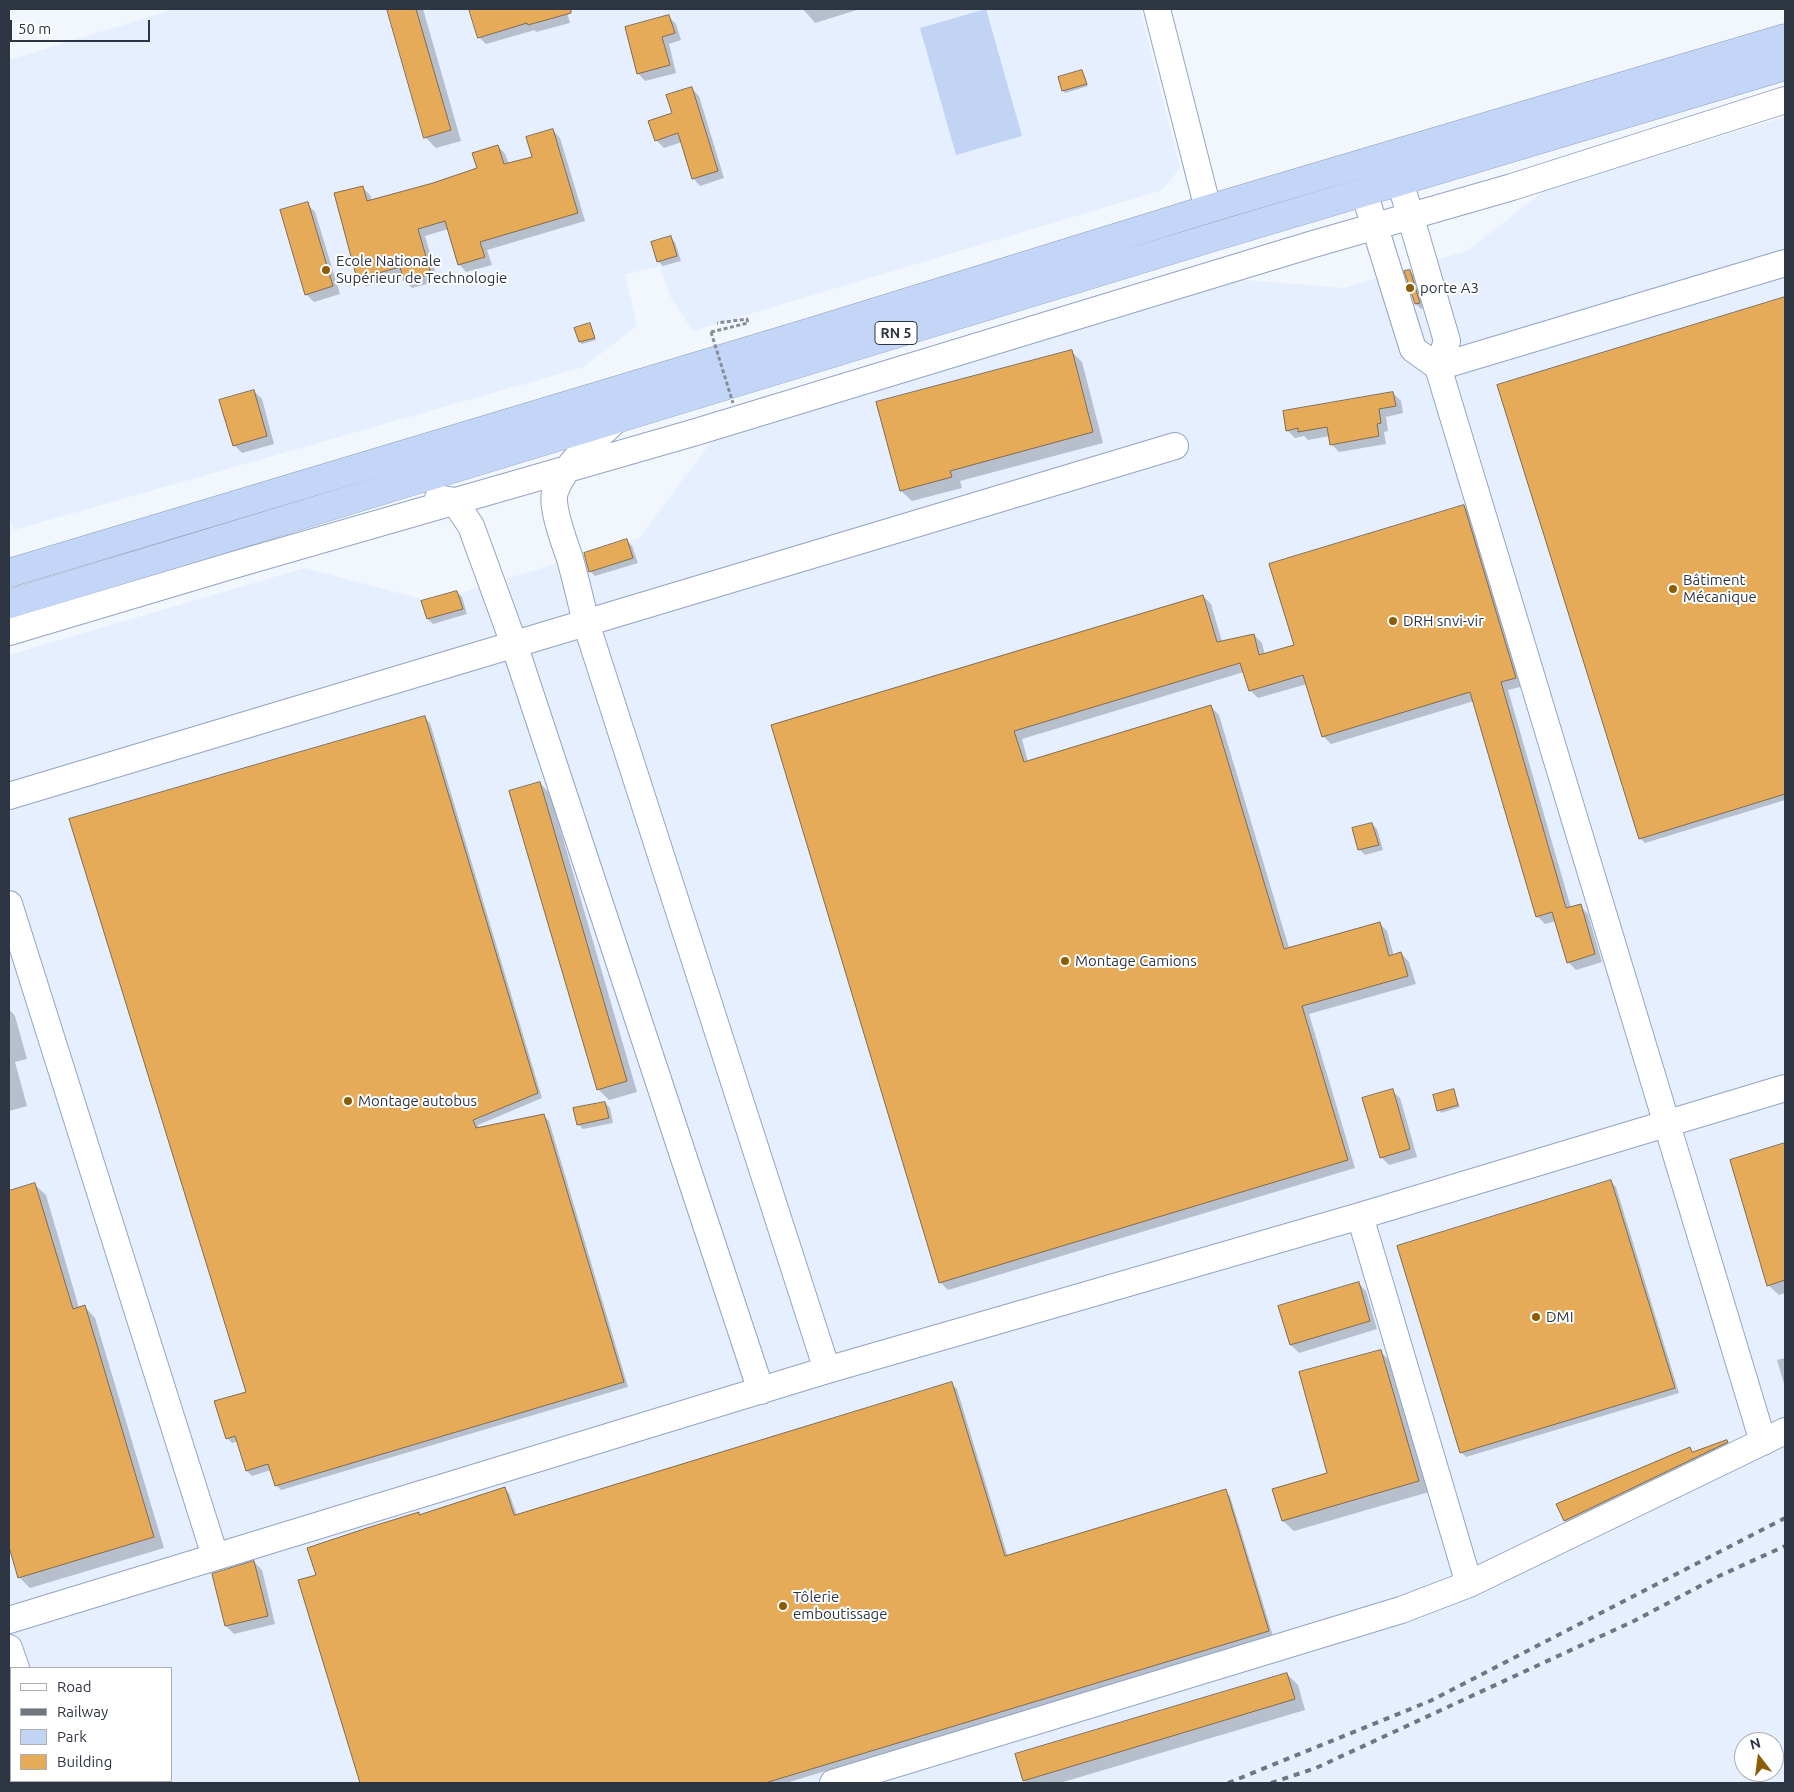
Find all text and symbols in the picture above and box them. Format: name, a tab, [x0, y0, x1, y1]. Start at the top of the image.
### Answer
scale bar	[12, 10, 152, 42]
text: 50 m	[18, 20, 51, 37]
place label: Ecole Nationale Supérieur de Technologie	[336, 252, 507, 287]
marker: Ecole Nationale Supérieur de Technologie	[320, 264, 332, 276]
place label: porte A3	[1420, 279, 1479, 297]
marker: porte A3	[1404, 282, 1416, 294]
road number: RN 5	[875, 322, 917, 344]
place label: Bâtiment Mécanique	[1683, 571, 1757, 606]
marker: Bâtiment Mécanique	[1667, 583, 1679, 595]
place label: DRH snvi-vir	[1403, 612, 1484, 630]
marker: DRH snvi-vir	[1387, 615, 1399, 627]
place label: Montage Camions	[1075, 952, 1197, 970]
marker: Montage Camions	[1059, 955, 1071, 967]
place label: Montage autobus	[358, 1092, 477, 1110]
marker: Montage autobus	[342, 1095, 354, 1107]
place label: DMI	[1546, 1308, 1573, 1326]
marker: DMI	[1530, 1311, 1542, 1323]
place label: Tôlerie emboutissage	[793, 1588, 888, 1623]
marker: Tôlerie emboutissage	[777, 1600, 789, 1612]
legend	[10, 1667, 172, 1782]
text: Road	[57, 1678, 92, 1695]
text: Railway	[57, 1703, 108, 1720]
text: Park	[57, 1728, 87, 1745]
north arrow	[1734, 1732, 1784, 1782]
text: N	[1748, 1734, 1762, 1753]
text: Building	[57, 1753, 112, 1770]

